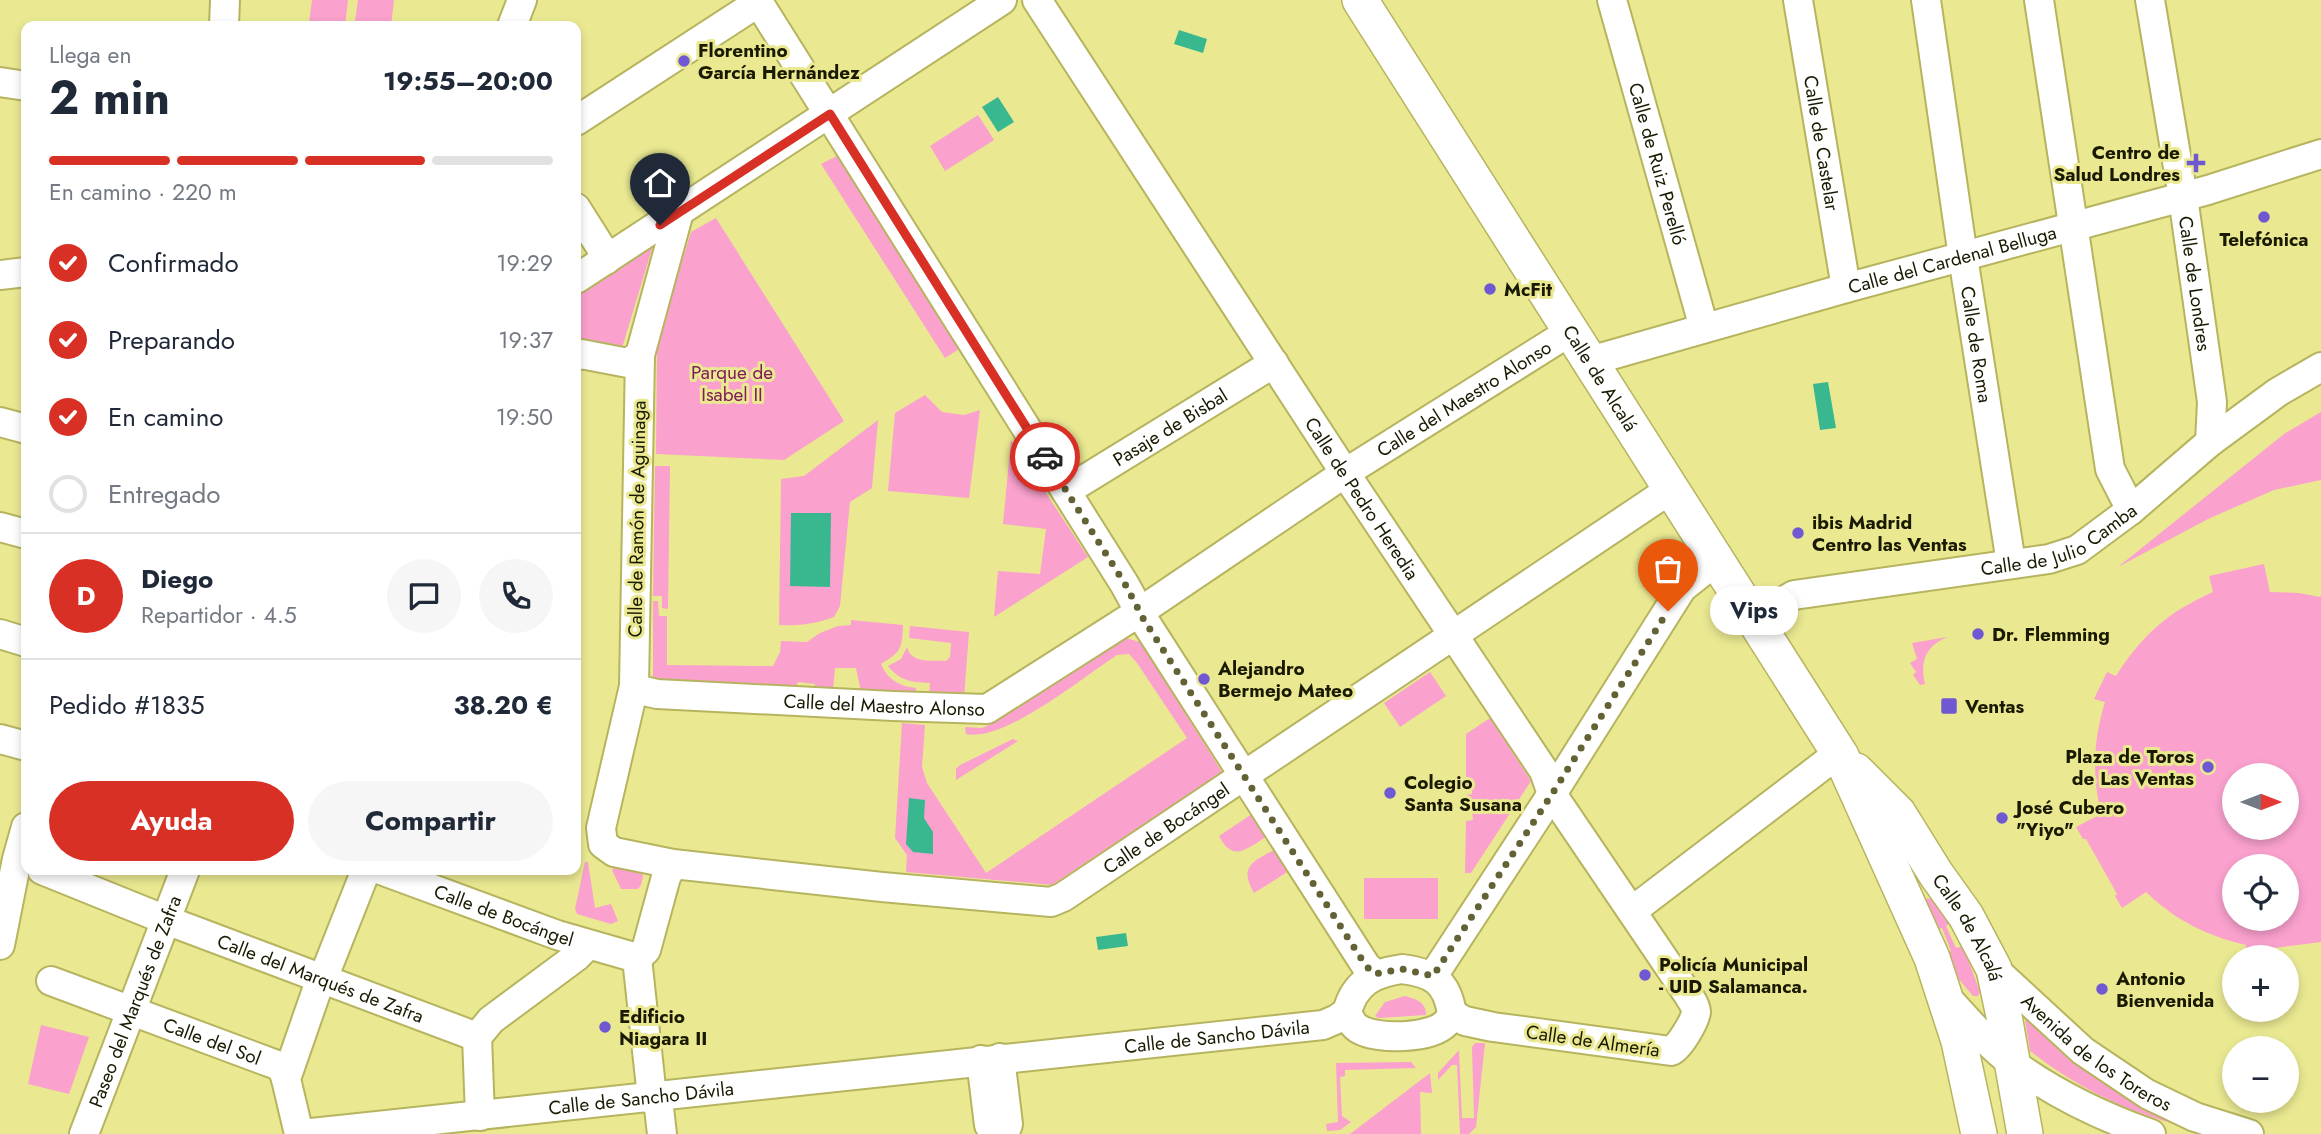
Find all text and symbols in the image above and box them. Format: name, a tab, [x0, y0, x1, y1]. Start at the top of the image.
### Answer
place label: Florentino García Hernández	[698, 37, 860, 86]
text: Llega en	[49, 38, 131, 72]
marker: Florentino García Hernández	[676, 53, 692, 69]
text: 19:55–20:00	[383, 62, 553, 100]
text: 2 min	[49, 65, 170, 131]
street label: Calle de Castelar	[1797, 73, 1846, 213]
street label: Calle de Ruiz Perelló	[1622, 79, 1694, 248]
place label: Centro de Salud Londres	[2053, 139, 2180, 188]
pin	[630, 153, 690, 225]
marker: Centro de Salud Londres	[2186, 153, 2206, 173]
icon: home	[641, 164, 679, 202]
text: En camino · 220 m	[49, 175, 237, 209]
marker: Telefónica	[2256, 209, 2272, 225]
street label: Calle de Londres	[2172, 214, 2218, 353]
street label: Calle del Cardenal Belluga	[1845, 218, 2059, 300]
place label: Telefónica	[2219, 226, 2309, 253]
icon: check	[49, 244, 87, 282]
text: Confirmado	[108, 244, 239, 282]
text: 19:29	[496, 246, 553, 280]
place label: McFit	[1504, 276, 1552, 303]
marker: McFit	[1482, 281, 1498, 297]
street label: Calle de Roma	[1954, 284, 1999, 405]
street label: Calle de Alcalá	[1556, 319, 1644, 436]
icon: check	[49, 321, 87, 359]
text: Preparando	[108, 321, 235, 359]
text: 19:37	[498, 323, 553, 357]
street label: Calle del Maestro Alonso	[1371, 333, 1556, 463]
park label: Parque de Isabel II	[691, 359, 773, 408]
street label: Pasaje de Bisbal	[1107, 381, 1232, 473]
icon: check	[49, 398, 87, 436]
text: En camino	[108, 398, 224, 436]
text: 19:50	[496, 400, 553, 434]
street label: Calle de Ramón de Aguinaga	[621, 400, 653, 638]
street label: Calle de Pedro Heredia	[1299, 412, 1426, 585]
courier	[1010, 422, 1080, 492]
icon: car	[1026, 438, 1064, 476]
text: Entregado	[108, 475, 220, 513]
street label: Calle de Julio Camba	[1979, 497, 2142, 582]
place label: ibis Madrid Centro las Ventas	[1812, 509, 1967, 558]
marker: ibis Madrid Centro las Ventas	[1790, 525, 1806, 541]
pin	[1638, 539, 1698, 611]
icon: bag	[1649, 550, 1687, 588]
button: chat	[387, 559, 461, 633]
button: phone	[479, 559, 553, 633]
text: Diego	[141, 560, 213, 598]
text: D	[76, 577, 96, 615]
callout: Vips	[1710, 586, 1798, 636]
text: Vips	[1730, 593, 1778, 627]
text: Repartidor · 4.5	[141, 598, 297, 632]
place label: Dr. Flemming	[1992, 621, 2110, 648]
marker: Dr. Flemming	[1970, 626, 1986, 642]
place label: Alejandro Bermejo Mateo	[1217, 655, 1353, 704]
marker: Alejandro Bermejo Mateo	[1196, 671, 1212, 687]
text: Pedido #1835	[49, 686, 205, 724]
text: 38.20 €	[453, 686, 553, 724]
street label: Calle del Maestro Alonso	[783, 687, 985, 722]
place label: Ventas	[1964, 693, 2025, 720]
marker: Ventas	[1939, 696, 1959, 716]
place label: Plaza de Toros de Las Ventas	[2065, 743, 2194, 792]
marker: Plaza de Toros de Las Ventas	[2200, 759, 2216, 775]
north arrow	[2222, 763, 2300, 840]
map controls	[2222, 763, 2299, 1113]
place label: Colegio Santa Susana	[1404, 769, 1522, 818]
street label: Calle de Bocángel	[1097, 776, 1235, 880]
button: Ayuda	[49, 781, 294, 861]
button: Compartir	[308, 781, 553, 861]
marker: Colegio Santa Susana	[1382, 785, 1398, 801]
place label: José Cubero "Yiyo"	[2012, 794, 2124, 843]
marker: José Cubero "Yiyo"	[1994, 810, 2010, 826]
button: locate	[2222, 854, 2299, 931]
street label: Calle de Alcalá	[1926, 868, 2010, 983]
street label: Calle de Bocángel	[430, 877, 577, 953]
street label: Paseo del Marqués de Zafra	[82, 891, 188, 1111]
street label: Calle del Marqués de Zafra	[214, 927, 428, 1029]
button: +	[2222, 945, 2299, 1022]
place label: Policía Municipal - UID Salamanca.	[1659, 951, 1808, 1000]
place label: Antonio Bienvenida	[2115, 965, 2214, 1014]
marker: Policía Municipal - UID Salamanca.	[1637, 967, 1653, 983]
marker: Antonio Bienvenida	[2094, 981, 2110, 997]
street label: Avenida de los Toreros	[2016, 987, 2177, 1118]
place label: Edificio Niagara II	[619, 1003, 707, 1052]
street label: Calle del Sol	[160, 1010, 265, 1071]
street label: Calle de Sancho Dávila	[1123, 1013, 1311, 1060]
street label: Calle de Almería	[1524, 1018, 1662, 1064]
marker: Edificio Niagara II	[597, 1019, 613, 1035]
button: −	[2222, 1036, 2299, 1113]
street label: Calle de Sancho Dávila	[547, 1074, 735, 1121]

